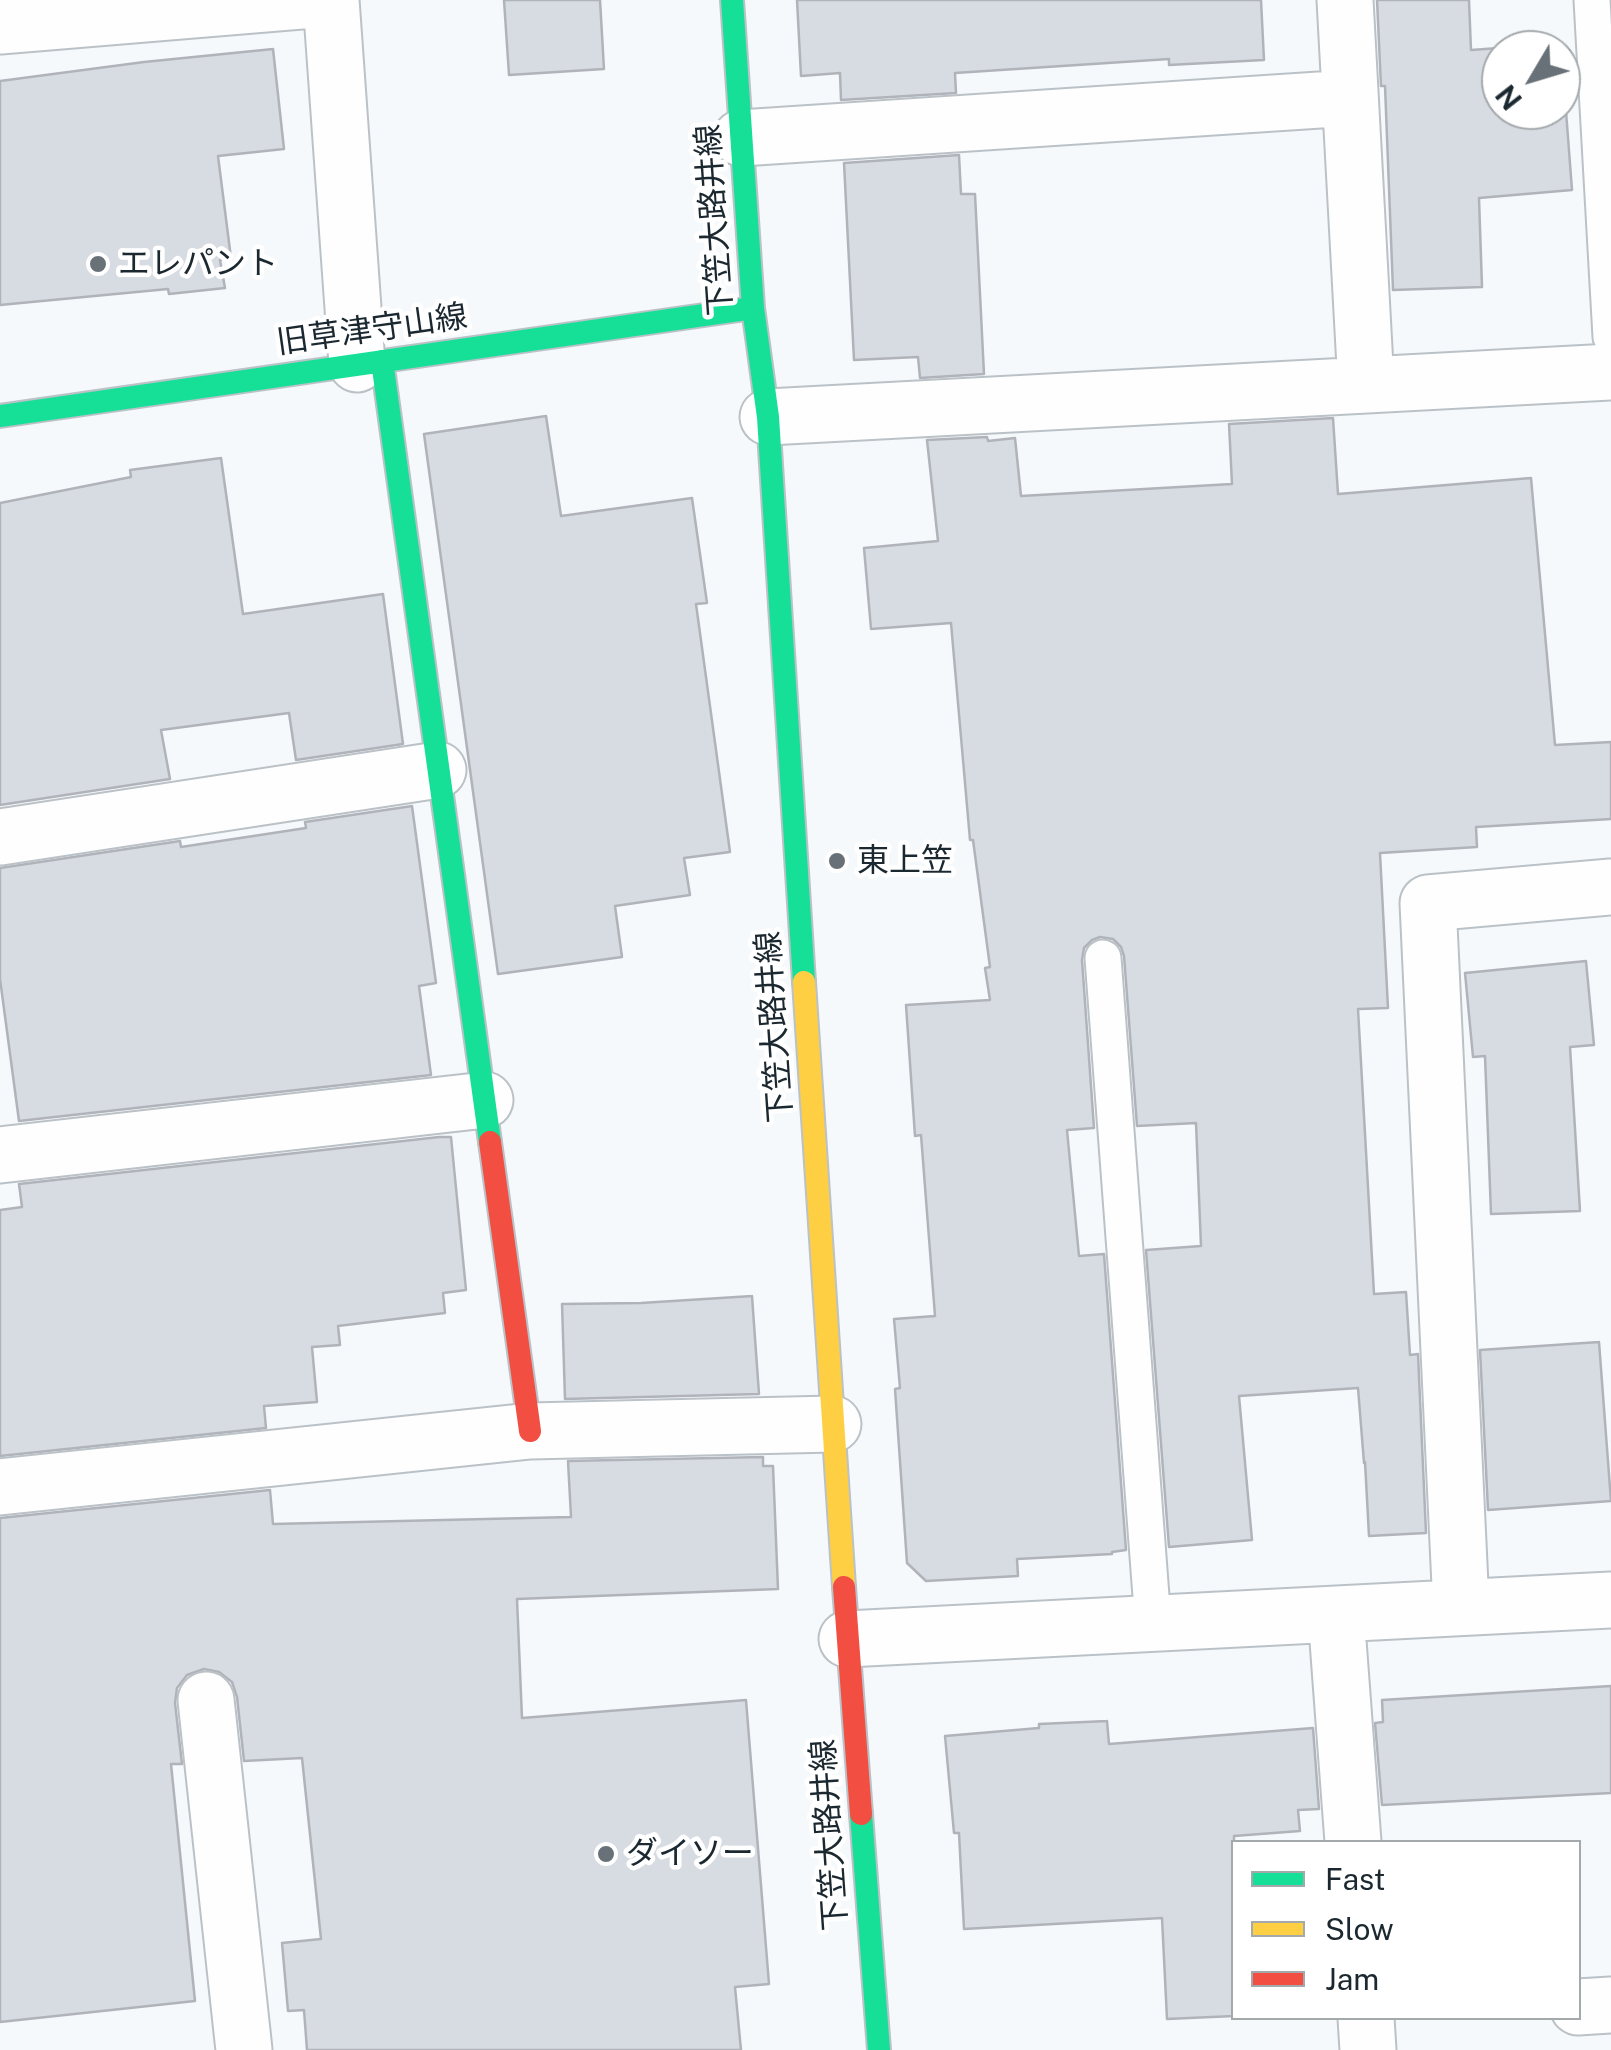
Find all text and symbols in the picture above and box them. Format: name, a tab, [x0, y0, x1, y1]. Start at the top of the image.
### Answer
north arrow	[1481, 30, 1581, 130]
text: N	[1489, 79, 1528, 116]
street label: 下笠大路井線	[689, 123, 741, 317]
place label: エレパント	[118, 245, 278, 283]
marker: エレパント	[87, 253, 109, 275]
street label: 旧草津守山線	[274, 298, 470, 362]
place label: 東上笠	[857, 842, 953, 880]
marker: 東上笠	[826, 850, 848, 872]
street label: 下笠大路井線	[749, 930, 801, 1124]
street label: 下笠大路井線	[804, 1738, 856, 1932]
place label: ダイソー	[626, 1835, 754, 1873]
legend	[1231, 1840, 1581, 2020]
marker: ダイソー	[595, 1843, 617, 1865]
text: Fast	[1325, 1861, 1385, 1897]
text: Slow	[1325, 1911, 1394, 1947]
text: Jam	[1325, 1961, 1379, 1997]

